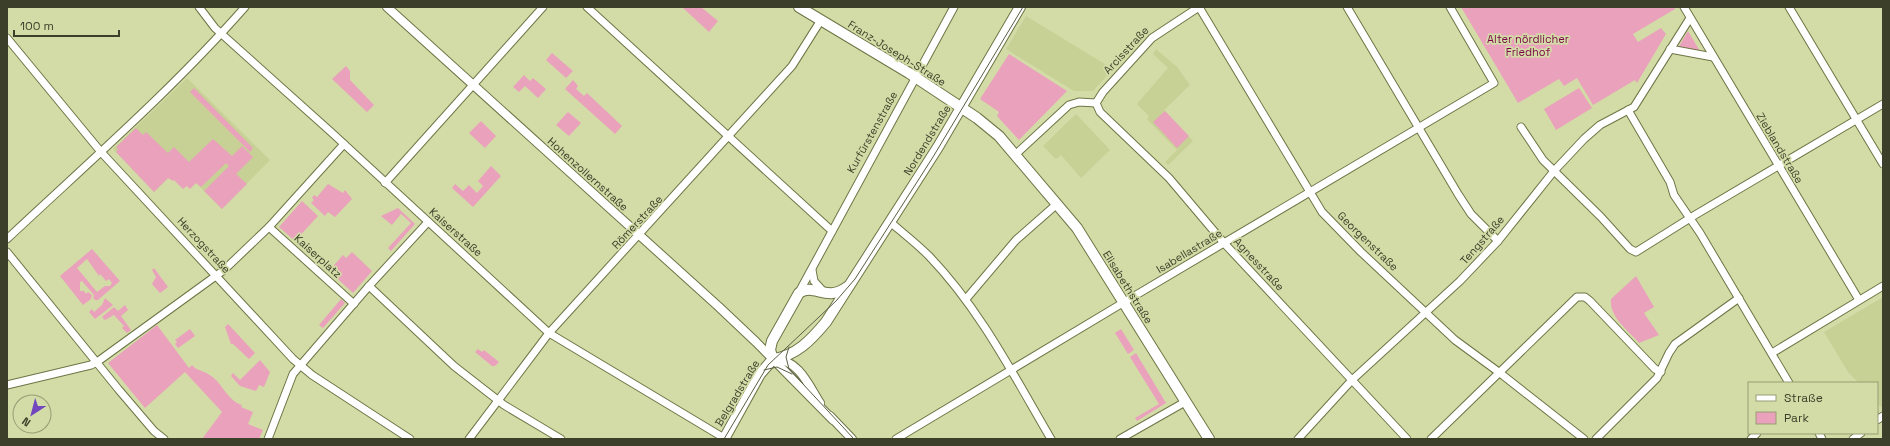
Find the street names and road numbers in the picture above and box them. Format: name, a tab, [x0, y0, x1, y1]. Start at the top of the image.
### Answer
street label: Franz-Joseph-Straße	[845, 17, 949, 89]
street label: Arcisstraße	[1100, 23, 1152, 77]
street label: Kurfürstenstraße	[844, 89, 900, 175]
street label: Nordendstraße	[900, 102, 954, 178]
street label: Zieblandstraße	[1753, 110, 1807, 186]
street label: Hohenzollernstraße	[545, 134, 631, 214]
street label: Römerstraße	[609, 192, 665, 252]
street label: Kaiserstraße	[427, 205, 485, 259]
street label: Georgenstraße	[1335, 208, 1401, 274]
street label: Tengstraße	[1457, 213, 1507, 267]
street label: Herzogstraße	[174, 214, 234, 276]
street label: Isabellastraße	[1153, 226, 1225, 276]
street label: Kaiserplatz	[291, 231, 345, 281]
street label: Agnesstraße	[1231, 235, 1287, 293]
street label: Elisabethstraße	[1100, 248, 1156, 326]
street label: Belgradstraße	[712, 357, 762, 429]

